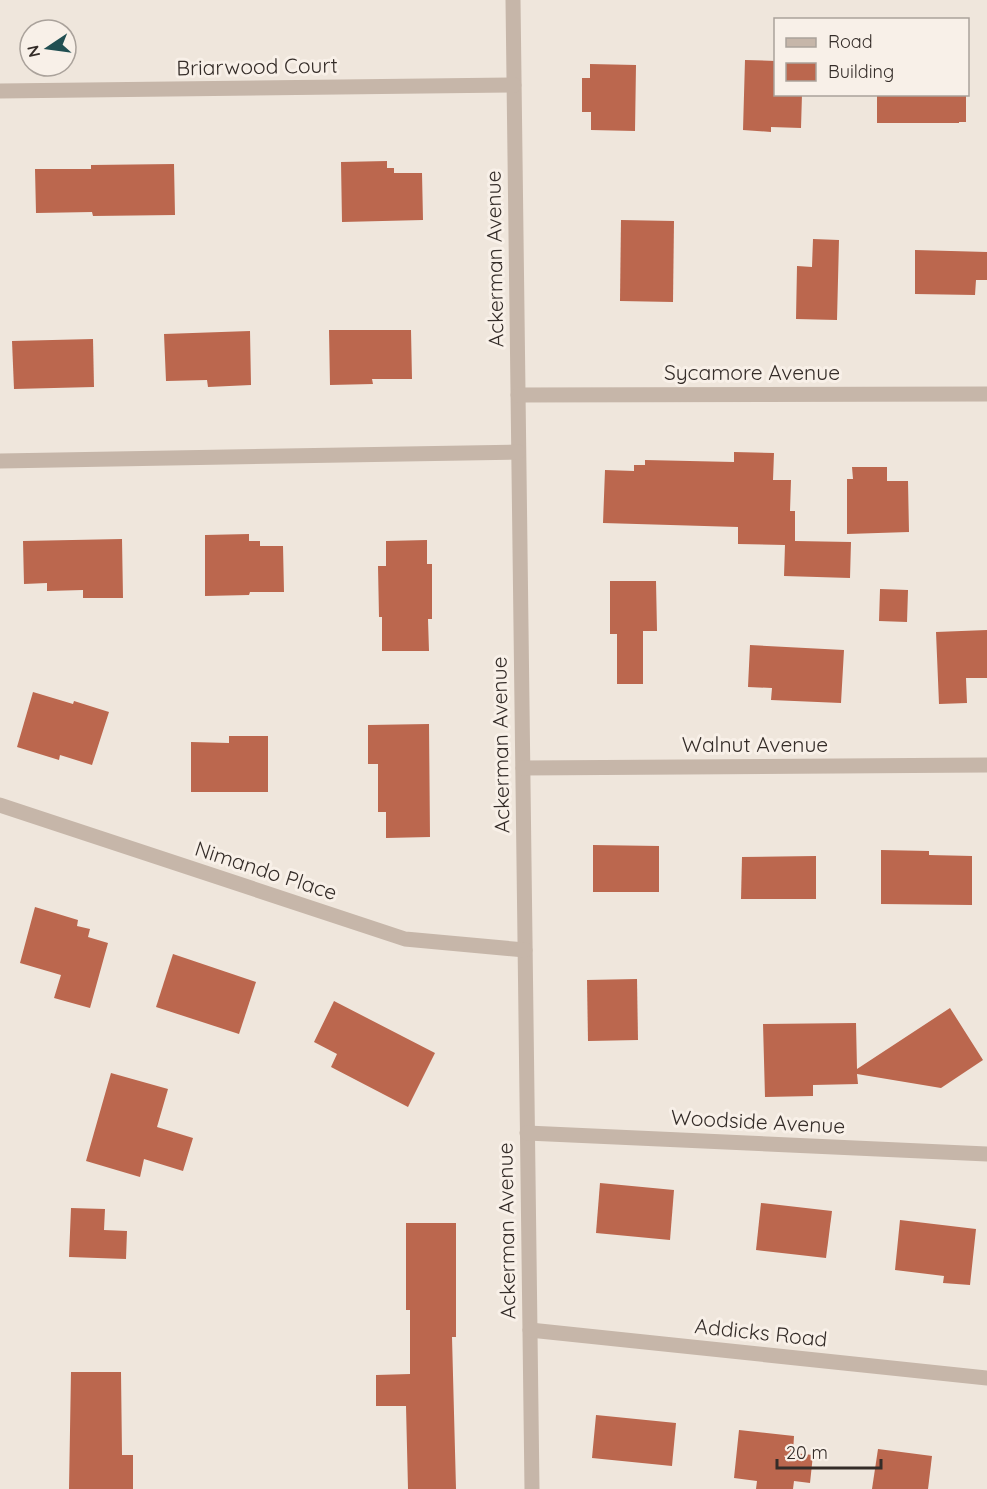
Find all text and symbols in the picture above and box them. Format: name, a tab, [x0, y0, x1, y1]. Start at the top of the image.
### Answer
north arrow	[18, 18, 78, 78]
legend	[774, 18, 969, 96]
text: Road	[828, 30, 873, 53]
text: N	[22, 43, 44, 59]
street label: Briarwood Court	[176, 52, 338, 80]
text: Building	[828, 60, 894, 83]
street label: Ackerman Avenue	[479, 170, 509, 348]
street label: Sycamore Avenue	[664, 359, 840, 385]
street label: Ackerman Avenue	[485, 656, 515, 834]
street label: Walnut Avenue	[682, 731, 828, 757]
street label: Nimando Place	[192, 835, 341, 905]
street label: Woodside Avenue	[670, 1103, 846, 1139]
street label: Ackerman Avenue	[491, 1142, 521, 1320]
street label: Addicks Road	[693, 1312, 829, 1352]
scale bar	[777, 1432, 880, 1470]
text: 20 m	[786, 1441, 828, 1464]

